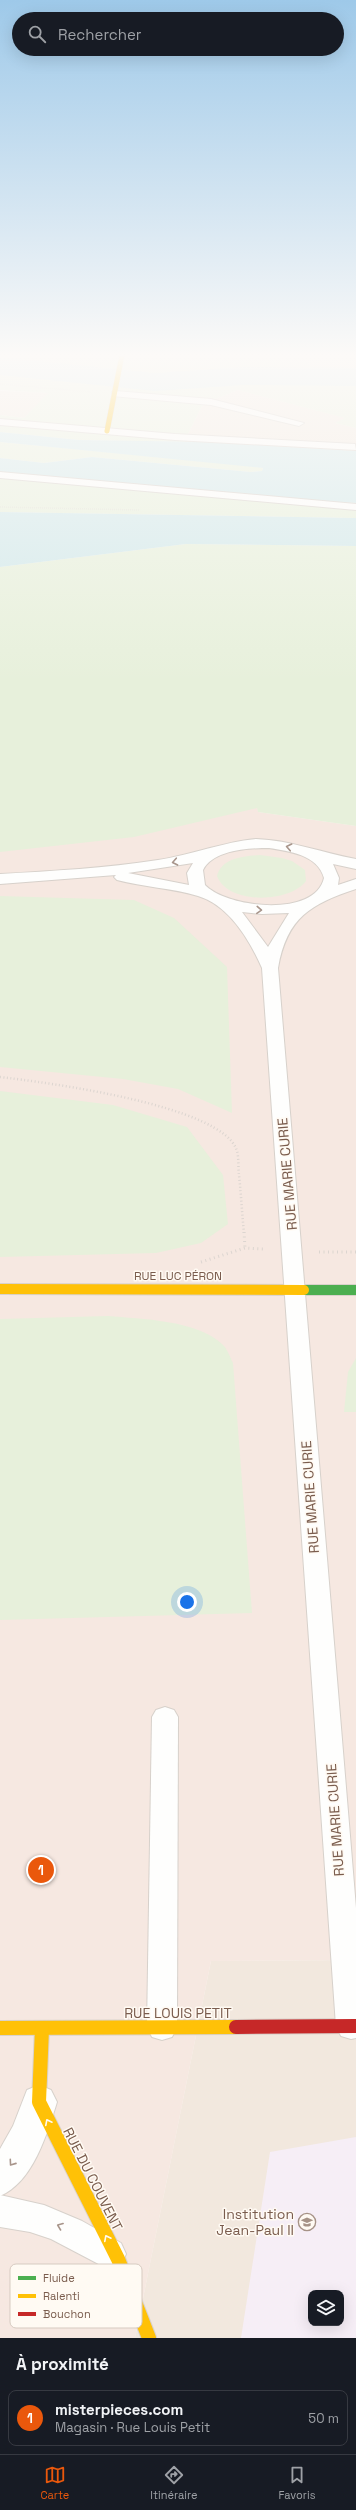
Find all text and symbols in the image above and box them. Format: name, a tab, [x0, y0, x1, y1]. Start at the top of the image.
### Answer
search box	[12, 12, 344, 56]
icon: search	[26, 23, 48, 45]
text: Rechercher	[58, 25, 141, 44]
one-way arrow	[286, 844, 292, 852]
one-way arrow	[172, 858, 178, 866]
one-way arrow	[256, 905, 262, 914]
street label: RUE MARIE CURIE	[273, 1117, 301, 1231]
street label: RUE LUC PÉRON	[134, 1268, 222, 1284]
street label: RUE MARIE CURIE	[297, 1440, 323, 1554]
your location	[177, 1592, 197, 1612]
street label: RUE MARIE CURIE	[322, 1763, 348, 1877]
pin: 1	[28, 1855, 54, 1885]
street label: RUE LOUIS PETIT	[124, 2004, 232, 2022]
one-way arrow	[46, 2118, 53, 2126]
street label: RUE DU COUVENT	[59, 2124, 127, 2234]
one-way arrow	[9, 2159, 17, 2166]
place label: Institution Jean-Paul II	[216, 2205, 294, 2239]
school or university icon: Institution Jean-Paul II	[297, 2212, 317, 2232]
one-way arrow	[56, 2222, 63, 2230]
one-way arrow	[104, 2234, 112, 2242]
legend	[10, 2264, 142, 2328]
text: Fluide	[43, 2271, 75, 2285]
text: Ralenti	[43, 2289, 80, 2303]
map controls	[308, 2290, 344, 2326]
button: layers	[308, 2290, 344, 2326]
text: Bouchon	[43, 2307, 91, 2321]
text: À proximité	[16, 2353, 109, 2375]
text: misterpieces.com	[55, 2400, 183, 2419]
text: 1	[27, 2410, 33, 2427]
text: 50 m	[308, 2410, 339, 2427]
text: Magasin · Rue Louis Petit	[55, 2419, 210, 2436]
tab: Carte	[40, 2464, 69, 2502]
tab: Itinéraire	[150, 2464, 197, 2502]
tab: Favoris	[278, 2464, 315, 2502]

